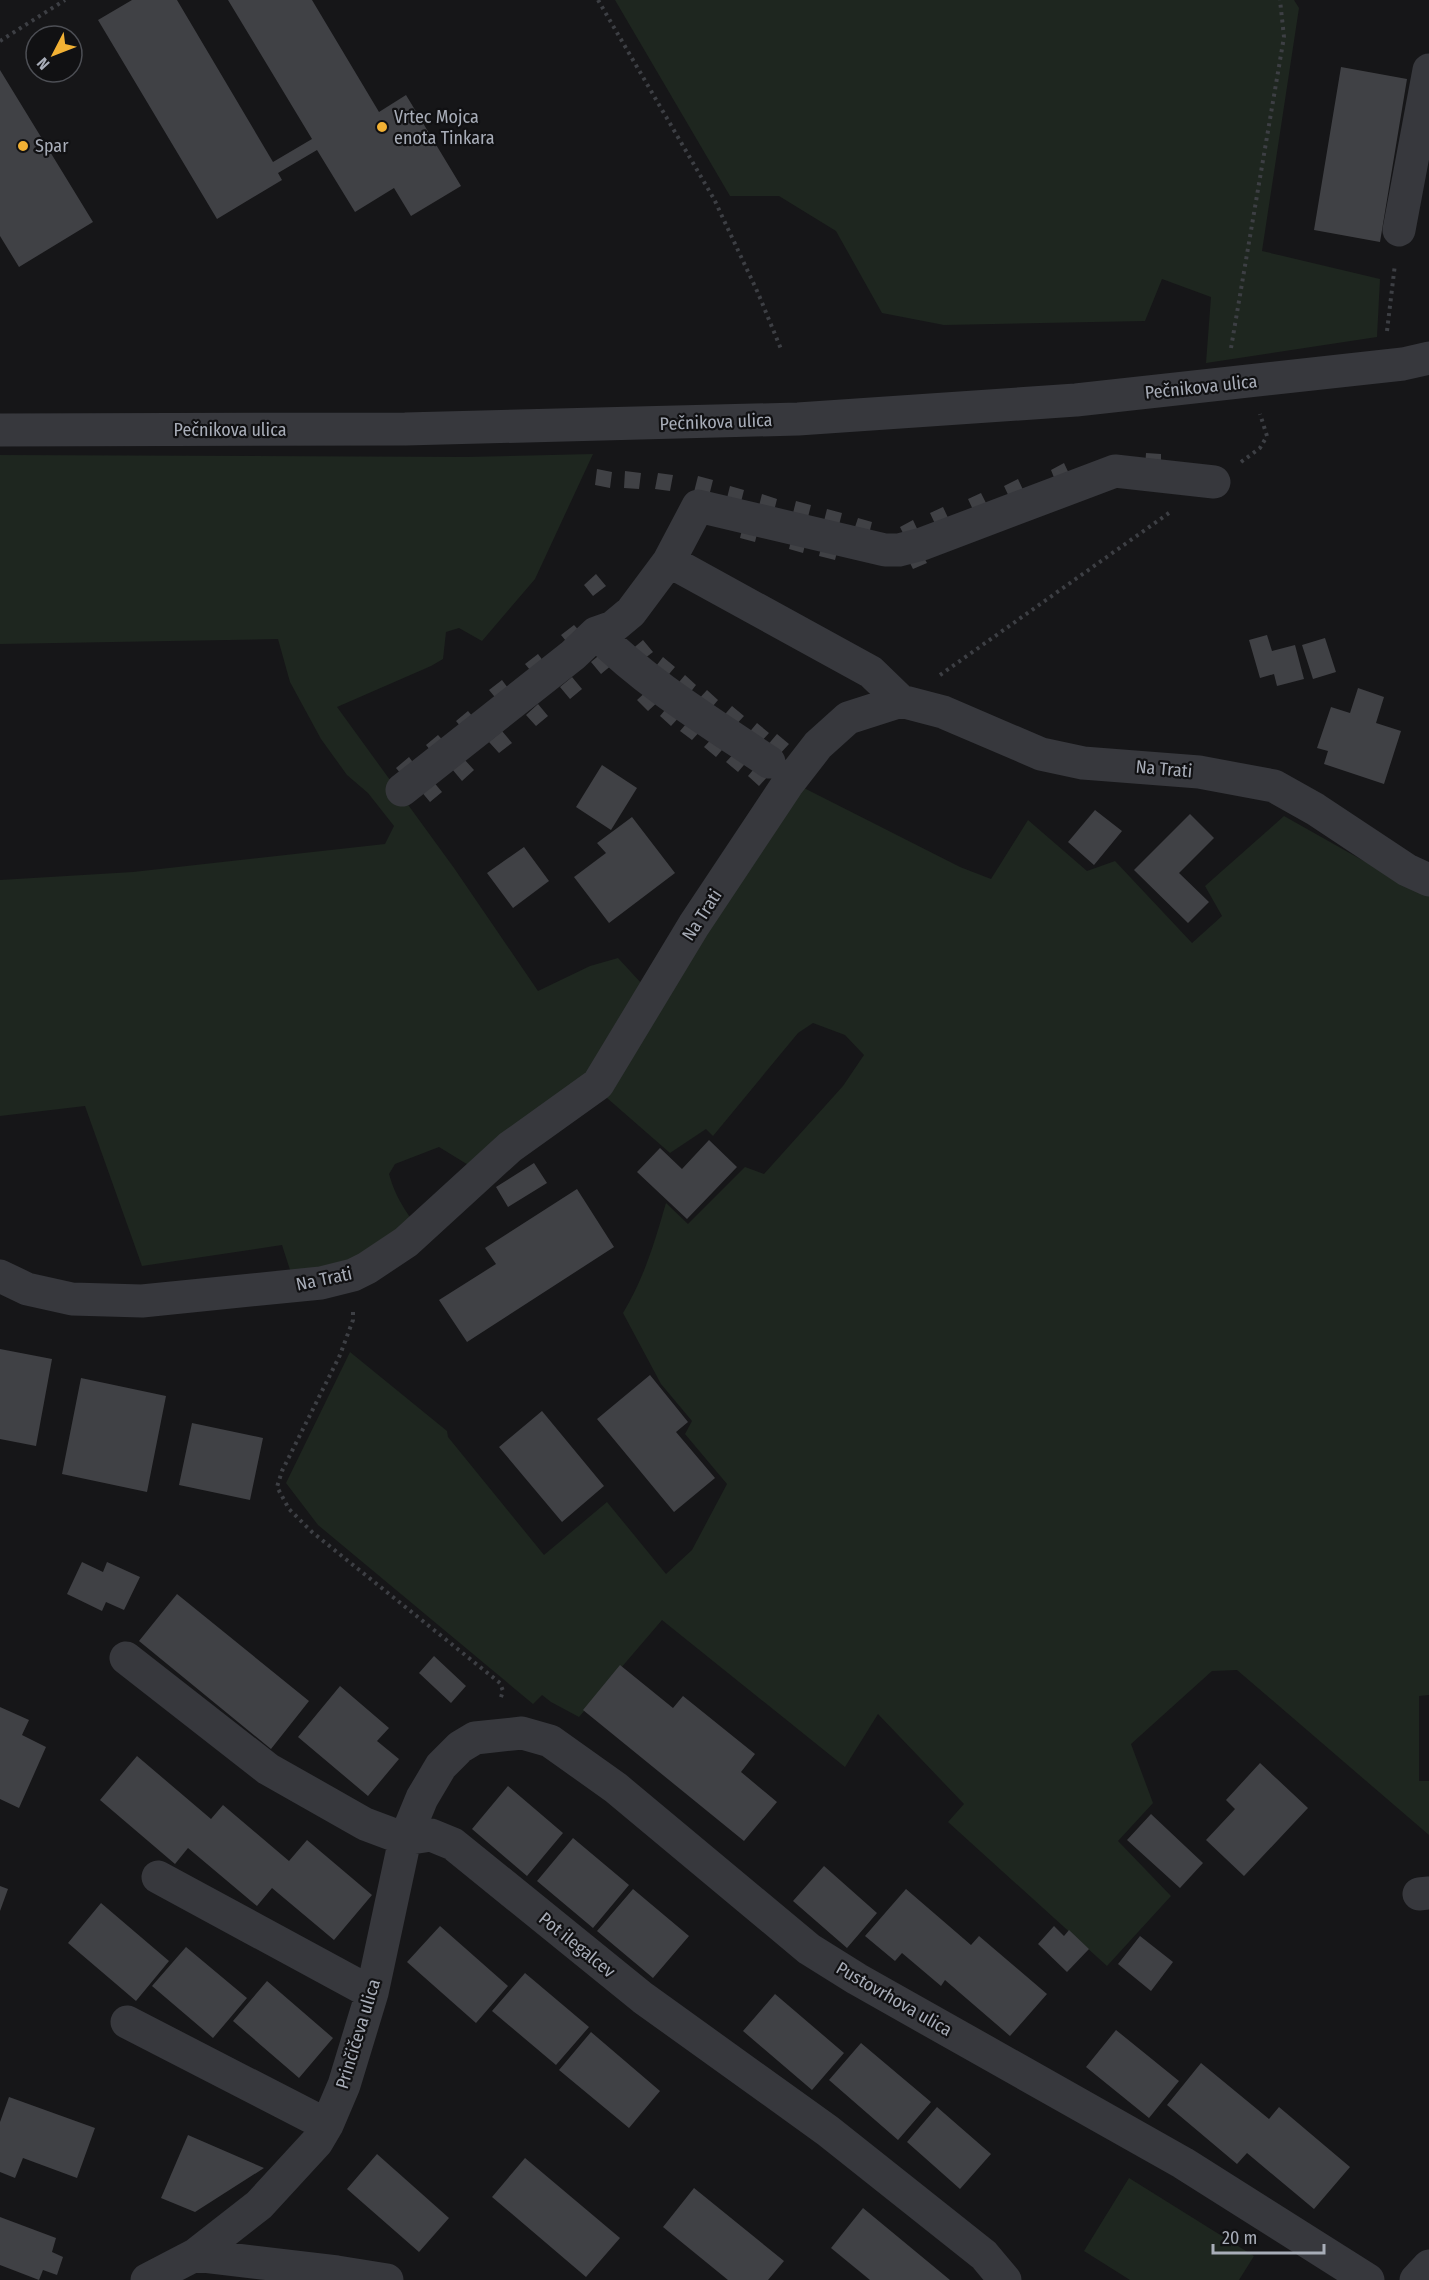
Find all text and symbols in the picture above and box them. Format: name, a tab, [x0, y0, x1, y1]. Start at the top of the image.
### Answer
north arrow	[24, 24, 84, 84]
text: N	[33, 54, 53, 74]
place label: Vrtec Mojca enota Tinkara	[394, 106, 495, 149]
marker: Vrtec Mojca enota Tinkara	[375, 120, 389, 134]
place label: Spar	[35, 135, 69, 157]
marker: Spar	[16, 139, 30, 153]
street label: Pečnikova ulica	[1144, 370, 1259, 404]
street label: Pečnikova ulica	[659, 409, 773, 435]
street label: Pečnikova ulica	[174, 419, 287, 441]
street label: Na Trati	[1135, 756, 1193, 782]
street label: Na Trati	[677, 885, 727, 945]
street label: Na Trati	[294, 1262, 354, 1296]
street label: Pot ilegalcev	[534, 1907, 620, 1983]
street label: Pustovrhova ulica	[832, 1957, 956, 2041]
street label: Prinčičeva ulica	[331, 1976, 385, 2092]
scale bar	[1213, 2217, 1324, 2255]
text: 20 m	[1222, 2227, 1257, 2249]

